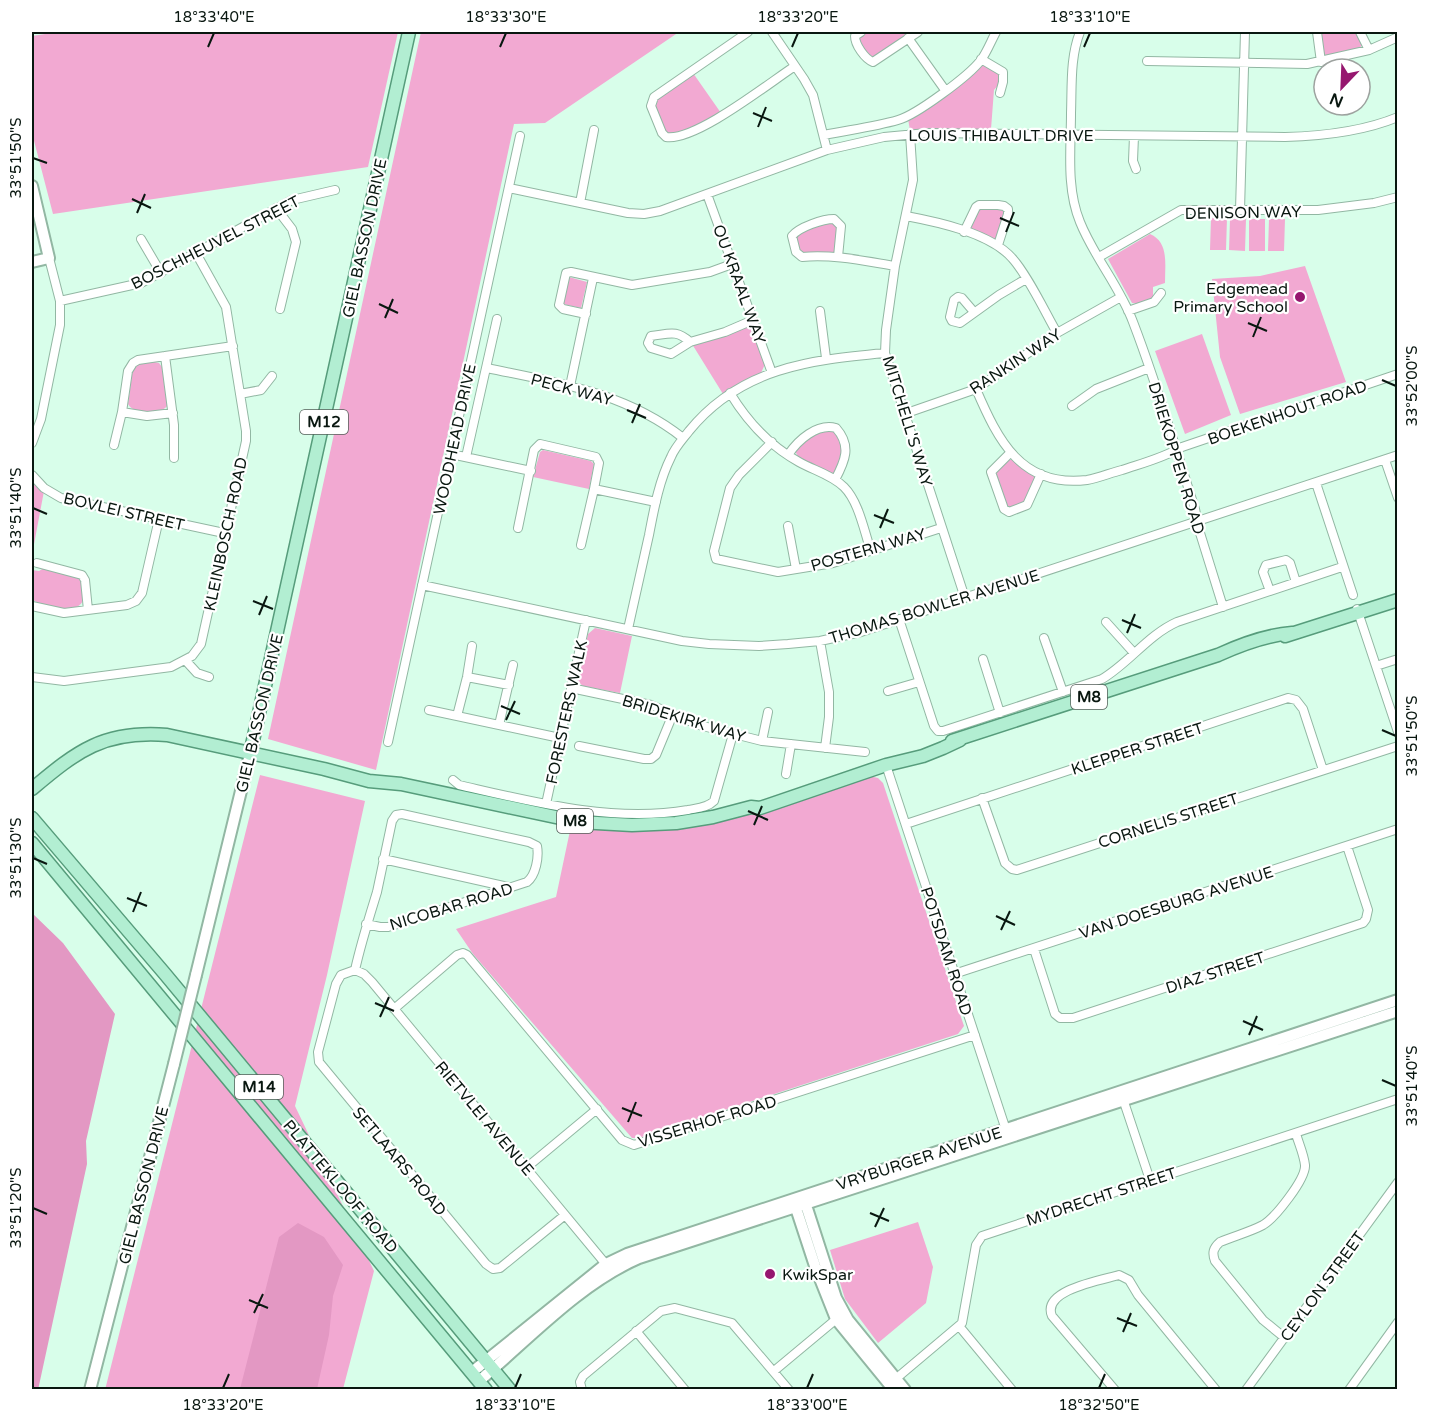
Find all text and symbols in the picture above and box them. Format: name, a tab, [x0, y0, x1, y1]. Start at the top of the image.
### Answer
text: 18°33'40"E	[173, 8, 255, 26]
text: 18°33'30"E	[465, 8, 547, 26]
text: 18°33'20"E	[757, 8, 839, 26]
text: 18°33'10"E	[1049, 8, 1131, 26]
north arrow	[1312, 57, 1372, 117]
text: N	[1327, 88, 1346, 112]
text: 33°51'50"S	[7, 118, 25, 198]
street label: LOUIS THIBAULT DRIVE	[908, 126, 1094, 146]
street label: GIEL BASSON DRIVE	[338, 157, 392, 320]
street label: BOSCHHEUVEL STREET	[128, 191, 303, 294]
street label: DENISON WAY	[1184, 202, 1302, 224]
street label: OU KRAAL WAY	[708, 222, 770, 347]
place label: Edgemead Primary School	[1173, 279, 1288, 317]
marker: Edgemead Primary School	[1293, 290, 1307, 304]
street label: RANKIN WAY	[966, 325, 1065, 399]
text: 33°52'00"S	[1403, 346, 1421, 426]
street label: MITCHELL'S WAY	[878, 353, 937, 489]
street label: WOODHEAD DRIVE	[429, 362, 481, 517]
street label: PECK WAY	[528, 369, 615, 411]
street label: BOEKENHOUT ROAD	[1205, 376, 1370, 450]
street label: DRIEKOPPEN ROAD	[1143, 380, 1209, 537]
road number: M12	[300, 410, 348, 434]
street label: KLEINBOSCH ROAD	[200, 455, 252, 613]
text: 33°51'40"S	[7, 468, 25, 548]
street label: BOVLEI STREET	[61, 488, 187, 536]
street label: POSTERN WAY	[808, 524, 928, 576]
street label: THOMAS BOWLER AVENUE	[827, 565, 1042, 649]
street label: GIEL BASSON DRIVE	[232, 632, 288, 795]
street label: FORESTERS WALK	[542, 638, 592, 786]
road number: M8	[1071, 685, 1107, 709]
street label: BRIDEKIRK WAY	[619, 691, 748, 747]
text: 33°51'50"S	[1403, 696, 1421, 776]
street label: KLEPPER STREET	[1069, 718, 1206, 780]
street label: CORNELIS STREET	[1096, 789, 1241, 853]
road number: M8	[557, 809, 593, 833]
text: 33°51'30"S	[7, 818, 25, 898]
street label: VAN DOESBURG AVENUE	[1077, 862, 1276, 944]
street label: NICOBAR ROAD	[387, 879, 515, 935]
street label: POTSDAM ROAD	[916, 884, 976, 1018]
street label: DIAZ STREET	[1163, 947, 1268, 998]
text: 33°51'40"S	[1403, 1046, 1421, 1126]
street label: RIETVLEI AVENUE	[430, 1057, 538, 1180]
road number: M14	[235, 1075, 283, 1099]
street label: VISSERHOF ROAD	[635, 1091, 779, 1153]
street label: SETLAARS ROAD	[348, 1103, 451, 1220]
street label: GIEL BASSON DRIVE	[115, 1104, 173, 1266]
street label: PLATTEKLOOF ROAD	[279, 1116, 402, 1257]
street label: VRYBURGER AVENUE	[834, 1123, 1005, 1195]
street label: MYDRECHT STREET	[1024, 1163, 1179, 1231]
text: 33°51'20"S	[7, 1168, 25, 1248]
street label: CEYLON STREET	[1276, 1227, 1370, 1346]
place label: KwikSpar	[782, 1265, 854, 1285]
marker: KwikSpar	[763, 1267, 777, 1281]
text: 18°33'20"E	[182, 1396, 264, 1414]
text: 18°33'10"E	[474, 1396, 556, 1414]
text: 18°33'00"E	[766, 1396, 848, 1414]
text: 18°32'50"E	[1058, 1396, 1140, 1414]

